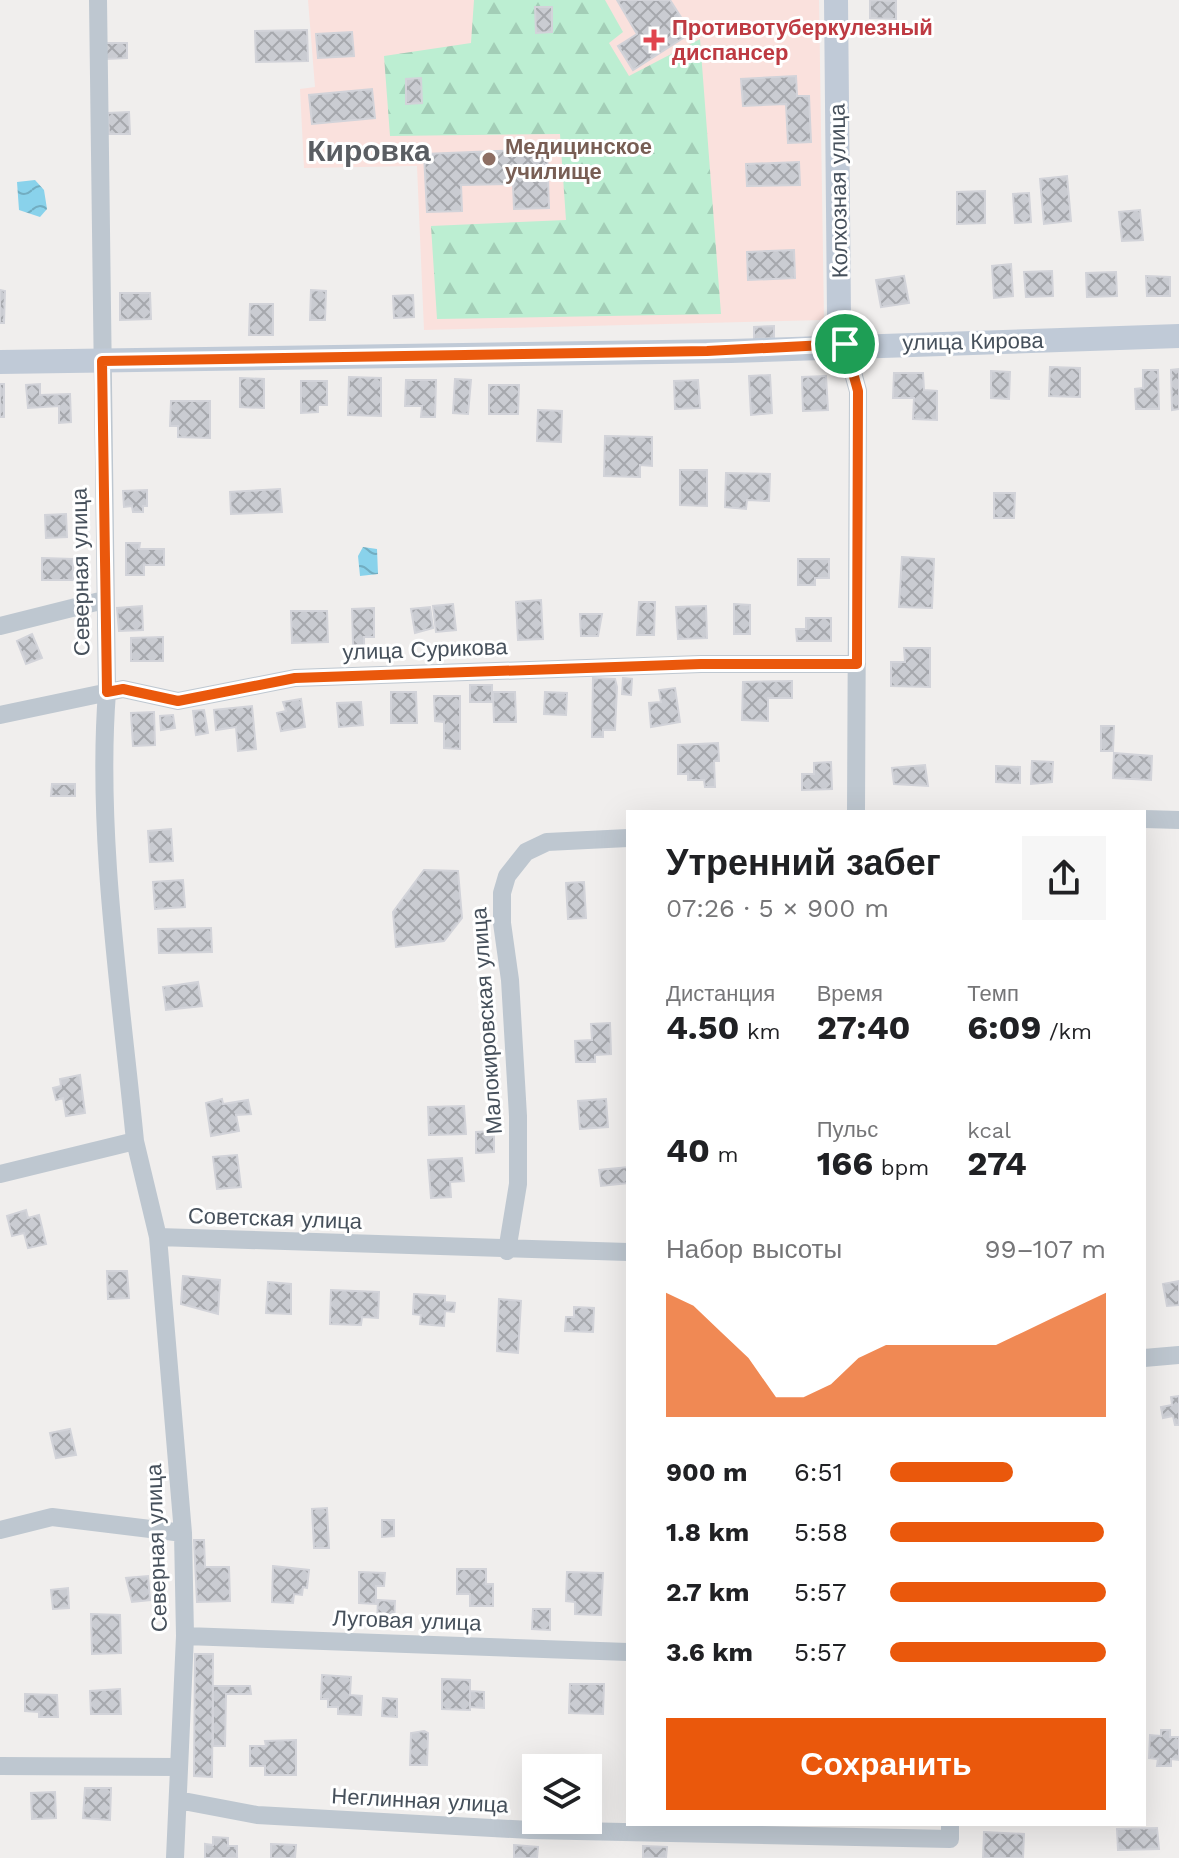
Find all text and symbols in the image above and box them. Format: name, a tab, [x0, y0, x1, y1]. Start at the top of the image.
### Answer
place label: Противотуберкулезный диспансер	[672, 15, 933, 65]
marker: Противотуберкулезный диспансер	[643, 29, 665, 51]
street label: Колхозная улица	[824, 103, 853, 278]
district label: Кировка	[307, 133, 431, 168]
place label: Медицинское училище	[505, 134, 652, 184]
marker: Медицинское училище	[480, 150, 498, 168]
pin	[811, 310, 879, 378]
icon: arrive	[823, 322, 867, 366]
street label: улица Кирова	[902, 328, 1045, 355]
street label: Северная улица	[67, 487, 94, 656]
street label: улица Сурикова	[342, 634, 509, 665]
button: share	[1022, 836, 1106, 920]
text: Утренний забег	[666, 842, 941, 884]
text: 07:26 · 5 × 900 m	[666, 893, 889, 923]
street label: Малокировская улица	[466, 906, 507, 1135]
text: Дистанция	[666, 981, 775, 1006]
text: Время	[817, 981, 883, 1006]
text: Темп	[967, 981, 1019, 1006]
text: 4.50	[666, 1007, 739, 1047]
text: 27:40	[817, 1007, 911, 1047]
text: 6:09	[967, 1007, 1041, 1047]
text: km	[739, 1019, 780, 1044]
text: /km	[1041, 1019, 1092, 1044]
text: Пульс	[817, 1117, 878, 1142]
text: kcal	[967, 1118, 1011, 1143]
text: 40	[666, 1130, 710, 1170]
text: m	[710, 1142, 738, 1167]
text: 166	[817, 1143, 873, 1183]
text: 274	[967, 1143, 1027, 1183]
text: bpm	[873, 1155, 929, 1180]
street label: Советская улица	[188, 1203, 363, 1234]
text: Набор высоты	[666, 1234, 842, 1264]
text: 99–107 m	[984, 1234, 1106, 1264]
text: 900 m	[666, 1457, 747, 1487]
text: 6:51	[794, 1457, 843, 1487]
street label: Северная улица	[141, 1463, 172, 1633]
text: 1.8 km	[666, 1517, 749, 1547]
text: 5:58	[794, 1517, 848, 1547]
text: 2.7 km	[666, 1577, 749, 1607]
text: 5:57	[794, 1577, 847, 1607]
street label: Луговая улица	[332, 1605, 483, 1636]
text: 3.6 km	[666, 1637, 753, 1667]
text: 5:57	[794, 1637, 847, 1667]
button: Сохранить	[666, 1718, 1106, 1810]
map controls	[522, 1754, 602, 1834]
button: layers	[522, 1754, 602, 1834]
street label: Неглинная улица	[331, 1783, 510, 1818]

